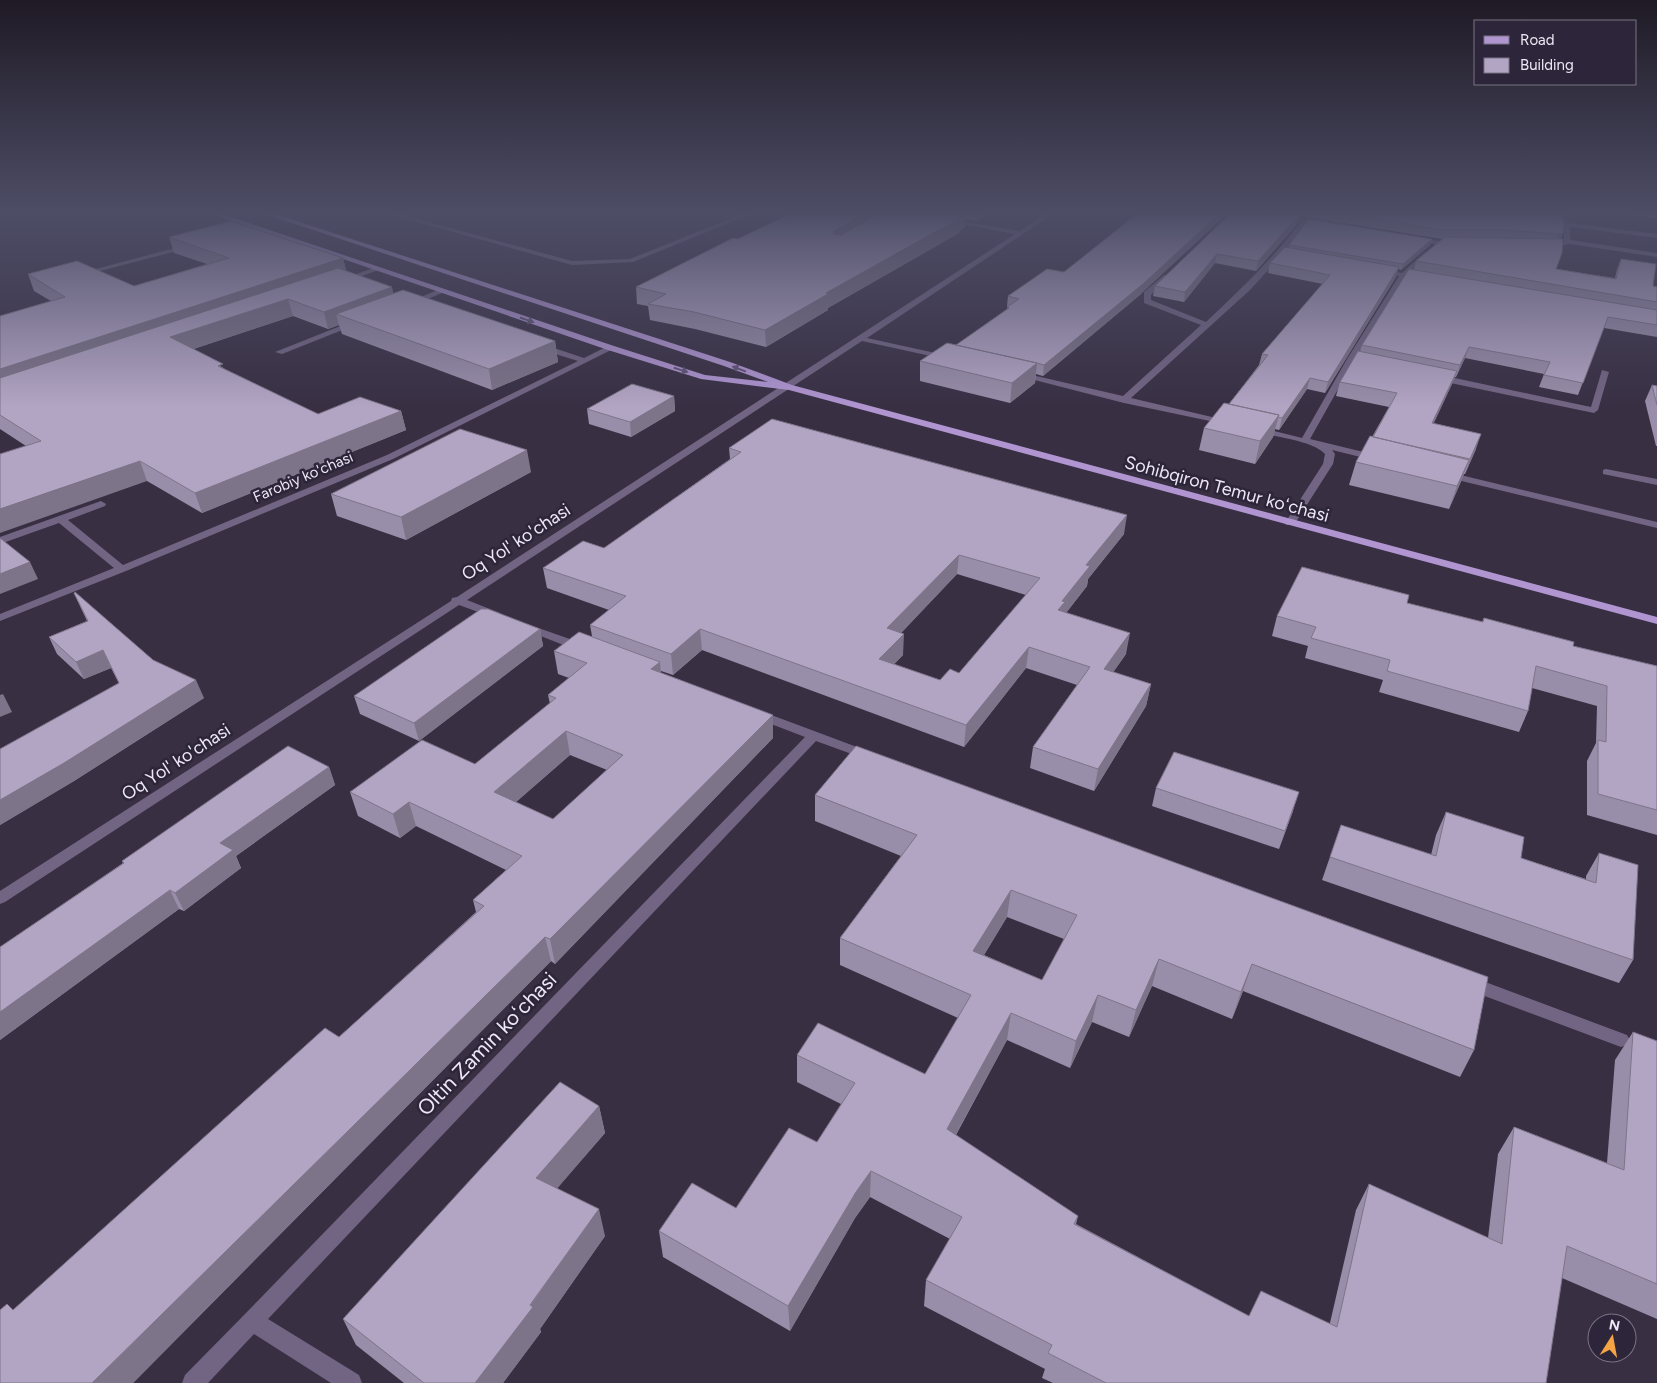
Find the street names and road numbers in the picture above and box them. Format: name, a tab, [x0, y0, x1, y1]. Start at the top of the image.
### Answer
street label: Farobiy ko'chasi	[250, 448, 356, 506]
street label: Sohibqiron Temur koʻchasi	[1122, 451, 1332, 527]
street label: Oq Yol' ko'chasi	[458, 499, 574, 585]
street label: Oq Yol' ko'chasi	[118, 719, 234, 805]
street label: Oltin Zamin koʻchasi	[412, 967, 562, 1121]

